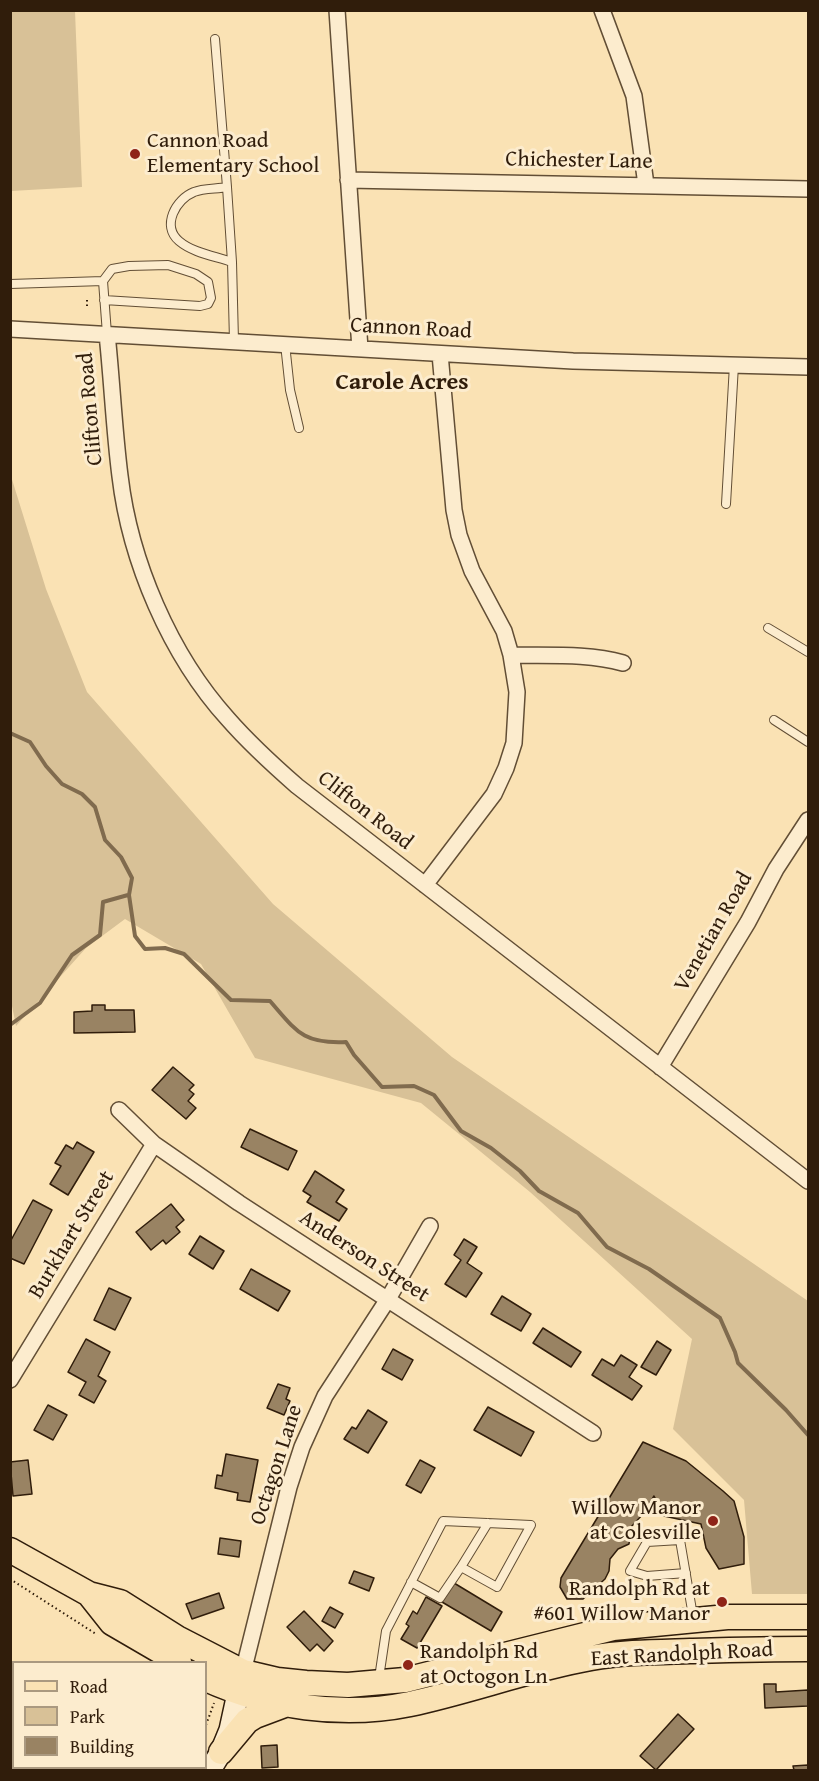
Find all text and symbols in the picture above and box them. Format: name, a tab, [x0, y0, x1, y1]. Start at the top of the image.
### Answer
place label: Cannon Road Elementary School	[147, 128, 319, 180]
marker: Cannon Road Elementary School	[128, 147, 142, 161]
street label: Chichester Lane	[505, 147, 653, 175]
street label: Cannon Road	[350, 313, 472, 345]
street label: Clifton Road	[73, 351, 109, 467]
district label: Carole Acres	[335, 369, 469, 397]
street label: Clifton Road	[312, 766, 418, 856]
street label: Venetian Road	[669, 868, 759, 996]
street label: Burkhart Street	[23, 1166, 121, 1304]
street label: Anderson Street	[294, 1205, 434, 1309]
street label: Octagon Lane	[245, 1402, 309, 1528]
place label: Willow Manor at Colesville	[571, 1495, 701, 1546]
marker: Willow Manor at Colesville	[706, 1514, 720, 1528]
place label: Randolph Rd at #601 Willow Manor	[533, 1576, 710, 1628]
marker: Randolph Rd at #601 Willow Manor	[715, 1595, 729, 1609]
street label: East Randolph Road	[590, 1637, 774, 1673]
place label: Randolph Rd at Octogon Ln	[420, 1639, 548, 1690]
marker: Randolph Rd at Octogon Ln	[401, 1658, 415, 1672]
legend	[12, 1661, 207, 1769]
text: Road	[70, 1673, 108, 1700]
text: Park	[70, 1703, 105, 1730]
text: Building	[70, 1733, 134, 1760]

